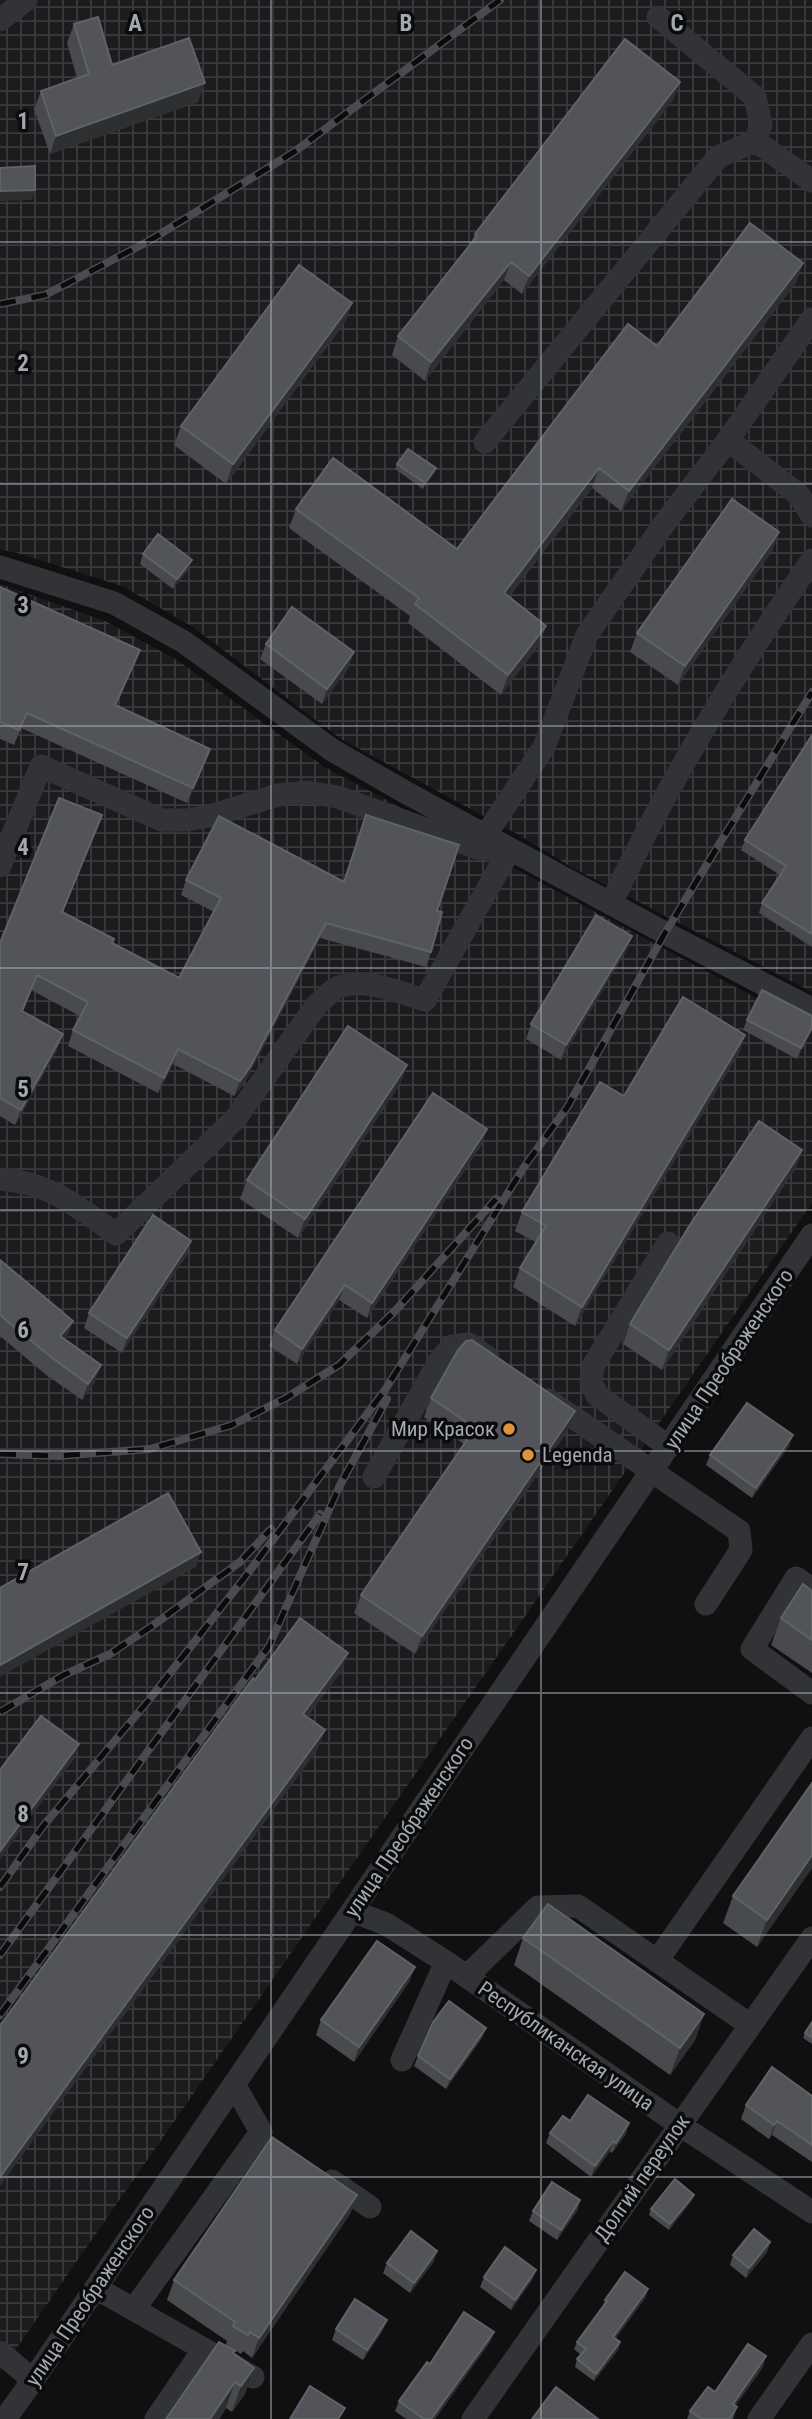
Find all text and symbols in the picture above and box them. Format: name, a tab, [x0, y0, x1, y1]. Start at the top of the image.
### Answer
text: A	[128, 10, 142, 37]
text: B	[400, 10, 412, 37]
text: C	[670, 10, 684, 37]
text: 1	[17, 108, 29, 135]
text: 2	[17, 350, 29, 377]
text: 3	[17, 592, 29, 619]
text: 4	[17, 834, 29, 861]
text: 5	[17, 1076, 29, 1103]
street label: улица Преображенского	[660, 1264, 798, 1454]
text: 6	[17, 1317, 29, 1344]
place label: Мир Красок	[391, 1417, 495, 1441]
marker: Мир Красок	[501, 1421, 517, 1437]
place label: Legenda	[542, 1443, 613, 1467]
marker: Legenda	[520, 1447, 536, 1463]
text: 7	[17, 1559, 29, 1586]
street label: улица Преображенского	[340, 1732, 478, 1922]
text: 8	[17, 1801, 29, 1828]
street label: Республиканская улица	[474, 1976, 658, 2116]
text: 9	[17, 2043, 29, 2070]
street label: Долгий переулок	[589, 2110, 695, 2246]
street label: улица Преображенского	[21, 2201, 159, 2391]

